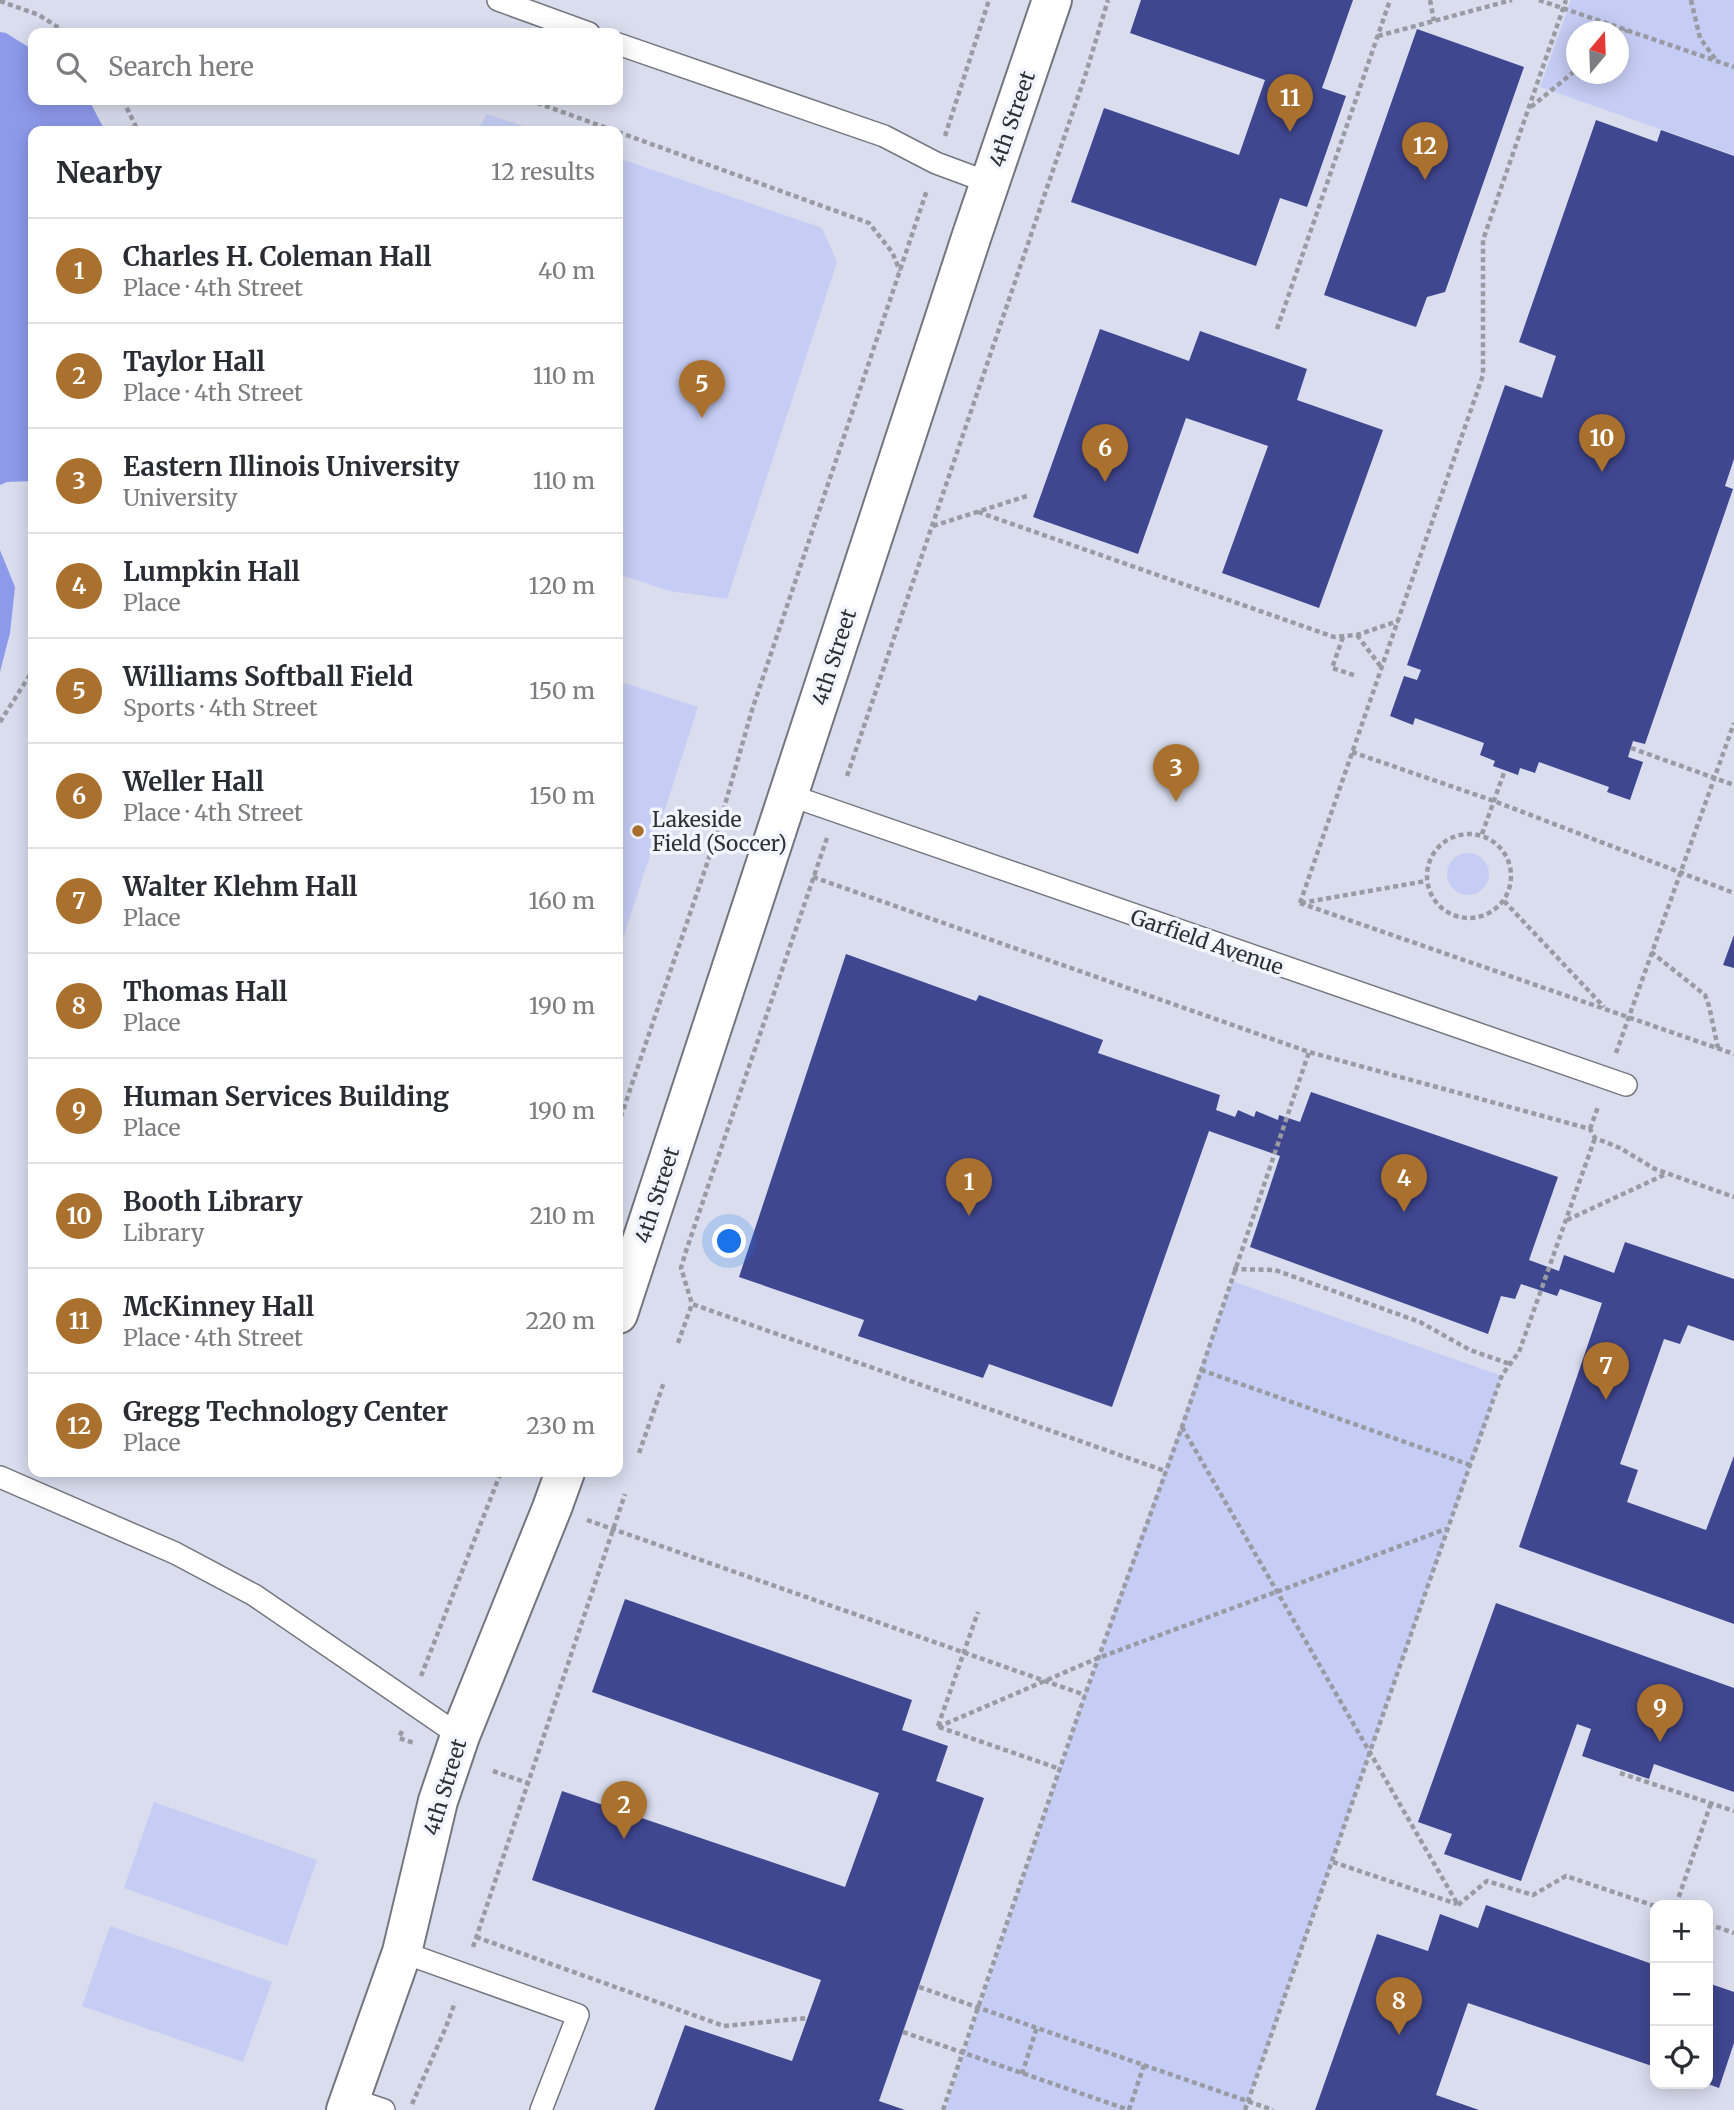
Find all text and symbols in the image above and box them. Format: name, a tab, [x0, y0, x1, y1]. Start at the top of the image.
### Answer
north arrow	[1566, 21, 1629, 84]
search box	[28, 28, 623, 105]
icon: search	[52, 48, 90, 86]
text: Search here	[108, 50, 254, 83]
street label: 4th Street	[983, 68, 1041, 170]
pin: 11	[1267, 74, 1313, 132]
pin: 12	[1402, 122, 1448, 180]
text: Nearby	[56, 153, 162, 191]
text: 12 results	[491, 157, 595, 186]
text: Charles H. Coleman Hall	[123, 240, 431, 273]
text: 1	[74, 256, 84, 285]
text: 40 m	[538, 256, 595, 285]
text: Place · 4th Street	[123, 273, 303, 302]
text: Taylor Hall	[123, 345, 265, 378]
pin: 5	[679, 360, 725, 418]
text: 2	[72, 361, 86, 390]
text: 110 m	[533, 361, 595, 390]
text: Place · 4th Street	[123, 378, 303, 407]
pin: 10	[1579, 414, 1625, 472]
pin: 6	[1082, 424, 1128, 482]
text: Eastern Illinois University	[123, 450, 460, 483]
text: 3	[72, 466, 86, 495]
text: 110 m	[533, 466, 595, 495]
text: University	[123, 483, 238, 512]
text: Lumpkin Hall	[123, 555, 300, 588]
text: 4	[72, 571, 86, 600]
text: 120 m	[529, 571, 595, 600]
text: Place	[123, 588, 180, 617]
street label: 4th Street	[806, 605, 862, 709]
text: Williams Softball Field	[123, 660, 413, 693]
text: 5	[72, 676, 86, 705]
text: 150 m	[529, 676, 595, 705]
text: Sports · 4th Street	[123, 693, 318, 722]
pin: 3	[1153, 744, 1199, 802]
text: Weller Hall	[123, 765, 264, 798]
text: 6	[72, 781, 86, 810]
text: 150 m	[529, 781, 595, 810]
text: Place · 4th Street	[123, 798, 303, 827]
place label: Lakeside Field (Soccer)	[652, 806, 787, 857]
marker: Lakeside Field (Soccer)	[630, 823, 646, 839]
text: Walter Klehm Hall	[123, 870, 358, 903]
text: 7	[72, 886, 86, 915]
text: 160 m	[529, 886, 595, 915]
text: Place	[123, 903, 180, 932]
street label: Garfield Avenue	[1127, 903, 1287, 981]
text: Thomas Hall	[123, 975, 288, 1008]
text: 8	[72, 991, 86, 1020]
text: 190 m	[529, 991, 595, 1020]
text: Place	[123, 1008, 180, 1037]
text: Human Services Building	[123, 1080, 449, 1113]
text: 9	[72, 1096, 86, 1125]
text: 190 m	[529, 1096, 595, 1125]
text: Place	[123, 1113, 180, 1142]
street label: 4th Street	[629, 1143, 685, 1247]
pin: 4	[1381, 1154, 1427, 1212]
pin: 1	[946, 1158, 992, 1216]
text: Booth Library	[123, 1185, 303, 1218]
text: 10	[67, 1201, 91, 1230]
text: 210 m	[530, 1201, 595, 1230]
text: Library	[123, 1218, 204, 1247]
your location	[712, 1224, 746, 1258]
text: McKinney Hall	[123, 1290, 314, 1323]
text: 11	[69, 1306, 89, 1335]
text: 220 m	[525, 1306, 595, 1335]
text: Place · 4th Street	[123, 1323, 303, 1352]
pin: 7	[1583, 1342, 1629, 1400]
text: Gregg Technology Center	[123, 1395, 448, 1428]
text: 12	[67, 1411, 91, 1440]
text: 230 m	[526, 1411, 595, 1440]
text: Place	[123, 1428, 180, 1457]
pin: 9	[1637, 1684, 1683, 1742]
street label: 4th Street	[418, 1735, 472, 1839]
pin: 2	[601, 1781, 647, 1839]
map controls	[1650, 1900, 1713, 2089]
button: +	[1650, 1900, 1713, 1963]
button: −	[1650, 1963, 1713, 2026]
pin: 8	[1376, 1977, 1422, 2035]
button: locate	[1650, 2026, 1713, 2089]

